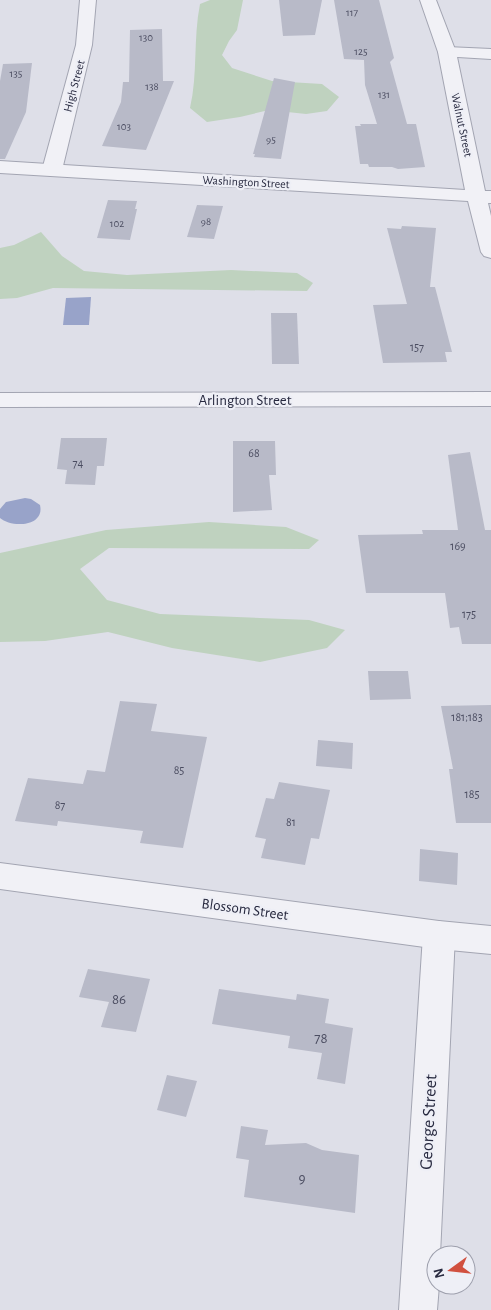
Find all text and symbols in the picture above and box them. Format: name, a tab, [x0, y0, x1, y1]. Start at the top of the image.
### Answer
house number: 117	[346, 7, 358, 18]
house number: 130	[139, 32, 153, 43]
house number: 125	[354, 46, 368, 57]
street label: High Street	[61, 58, 87, 113]
house number: 135	[10, 68, 23, 79]
house number: 138	[145, 81, 159, 92]
house number: 131	[378, 89, 390, 100]
street label: Walnut Street	[449, 92, 475, 158]
house number: 103	[117, 121, 132, 132]
house number: 95	[266, 134, 276, 145]
street label: Washington Street	[202, 174, 290, 190]
house number: 98	[201, 216, 211, 227]
house number: 102	[110, 218, 124, 229]
house number: 157	[410, 341, 424, 353]
street label: Arlington Street	[198, 393, 292, 408]
house number: 68	[248, 447, 260, 459]
house number: 74	[73, 457, 84, 469]
house number: 169	[450, 540, 466, 552]
house number: 175	[462, 608, 476, 620]
house number: 181;183	[451, 711, 483, 723]
house number: 85	[174, 764, 184, 776]
house number: 185	[465, 788, 479, 800]
house number: 87	[55, 799, 65, 811]
house number: 81	[286, 816, 296, 828]
street label: Blossom Street	[201, 896, 289, 923]
house number: 86	[112, 992, 126, 1007]
house number: 78	[314, 1031, 328, 1046]
street label: George Street	[418, 1074, 441, 1170]
house number: 9	[298, 1171, 306, 1186]
north arrow	[426, 1245, 476, 1295]
text: N	[431, 1267, 447, 1280]

